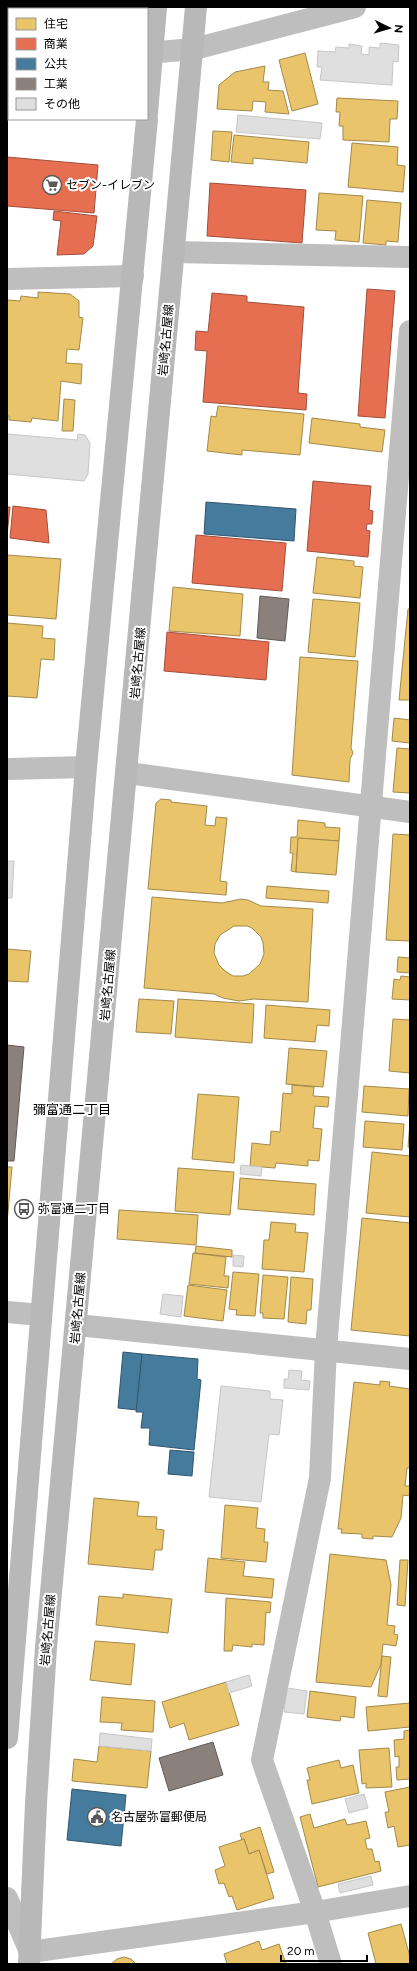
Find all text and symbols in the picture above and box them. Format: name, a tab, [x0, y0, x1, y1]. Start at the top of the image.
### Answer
legend	[8, 8, 148, 120]
north arrow	[369, 8, 409, 48]
text: 住宅	[44, 17, 68, 31]
text: N	[392, 24, 405, 34]
text: 商業	[44, 37, 68, 51]
text: 公共	[44, 57, 68, 71]
text: 工業	[44, 77, 68, 91]
text: その他	[44, 97, 80, 111]
supermarket icon: セブン-イレブン	[41, 174, 63, 196]
place label: セブン-イレブン	[66, 178, 155, 192]
street label: 岩崎名古屋線	[156, 304, 176, 376]
street label: 岩崎名古屋線	[128, 627, 148, 699]
street label: 岩崎名古屋線	[98, 949, 118, 1021]
district label: 彌富通二丁目	[33, 1102, 111, 1117]
bus stop icon: 弥富通二丁目	[13, 1198, 35, 1220]
place label: 弥富通二丁目	[38, 1202, 110, 1216]
street label: 岩崎名古屋線	[68, 1272, 88, 1344]
street label: 岩崎名古屋線	[38, 1594, 58, 1666]
public building icon: 名古屋弥富郵便局	[86, 1806, 108, 1828]
place label: 名古屋弥富郵便局	[111, 1810, 207, 1824]
scale bar	[281, 1937, 367, 1963]
text: 20 m	[287, 1944, 315, 1958]

